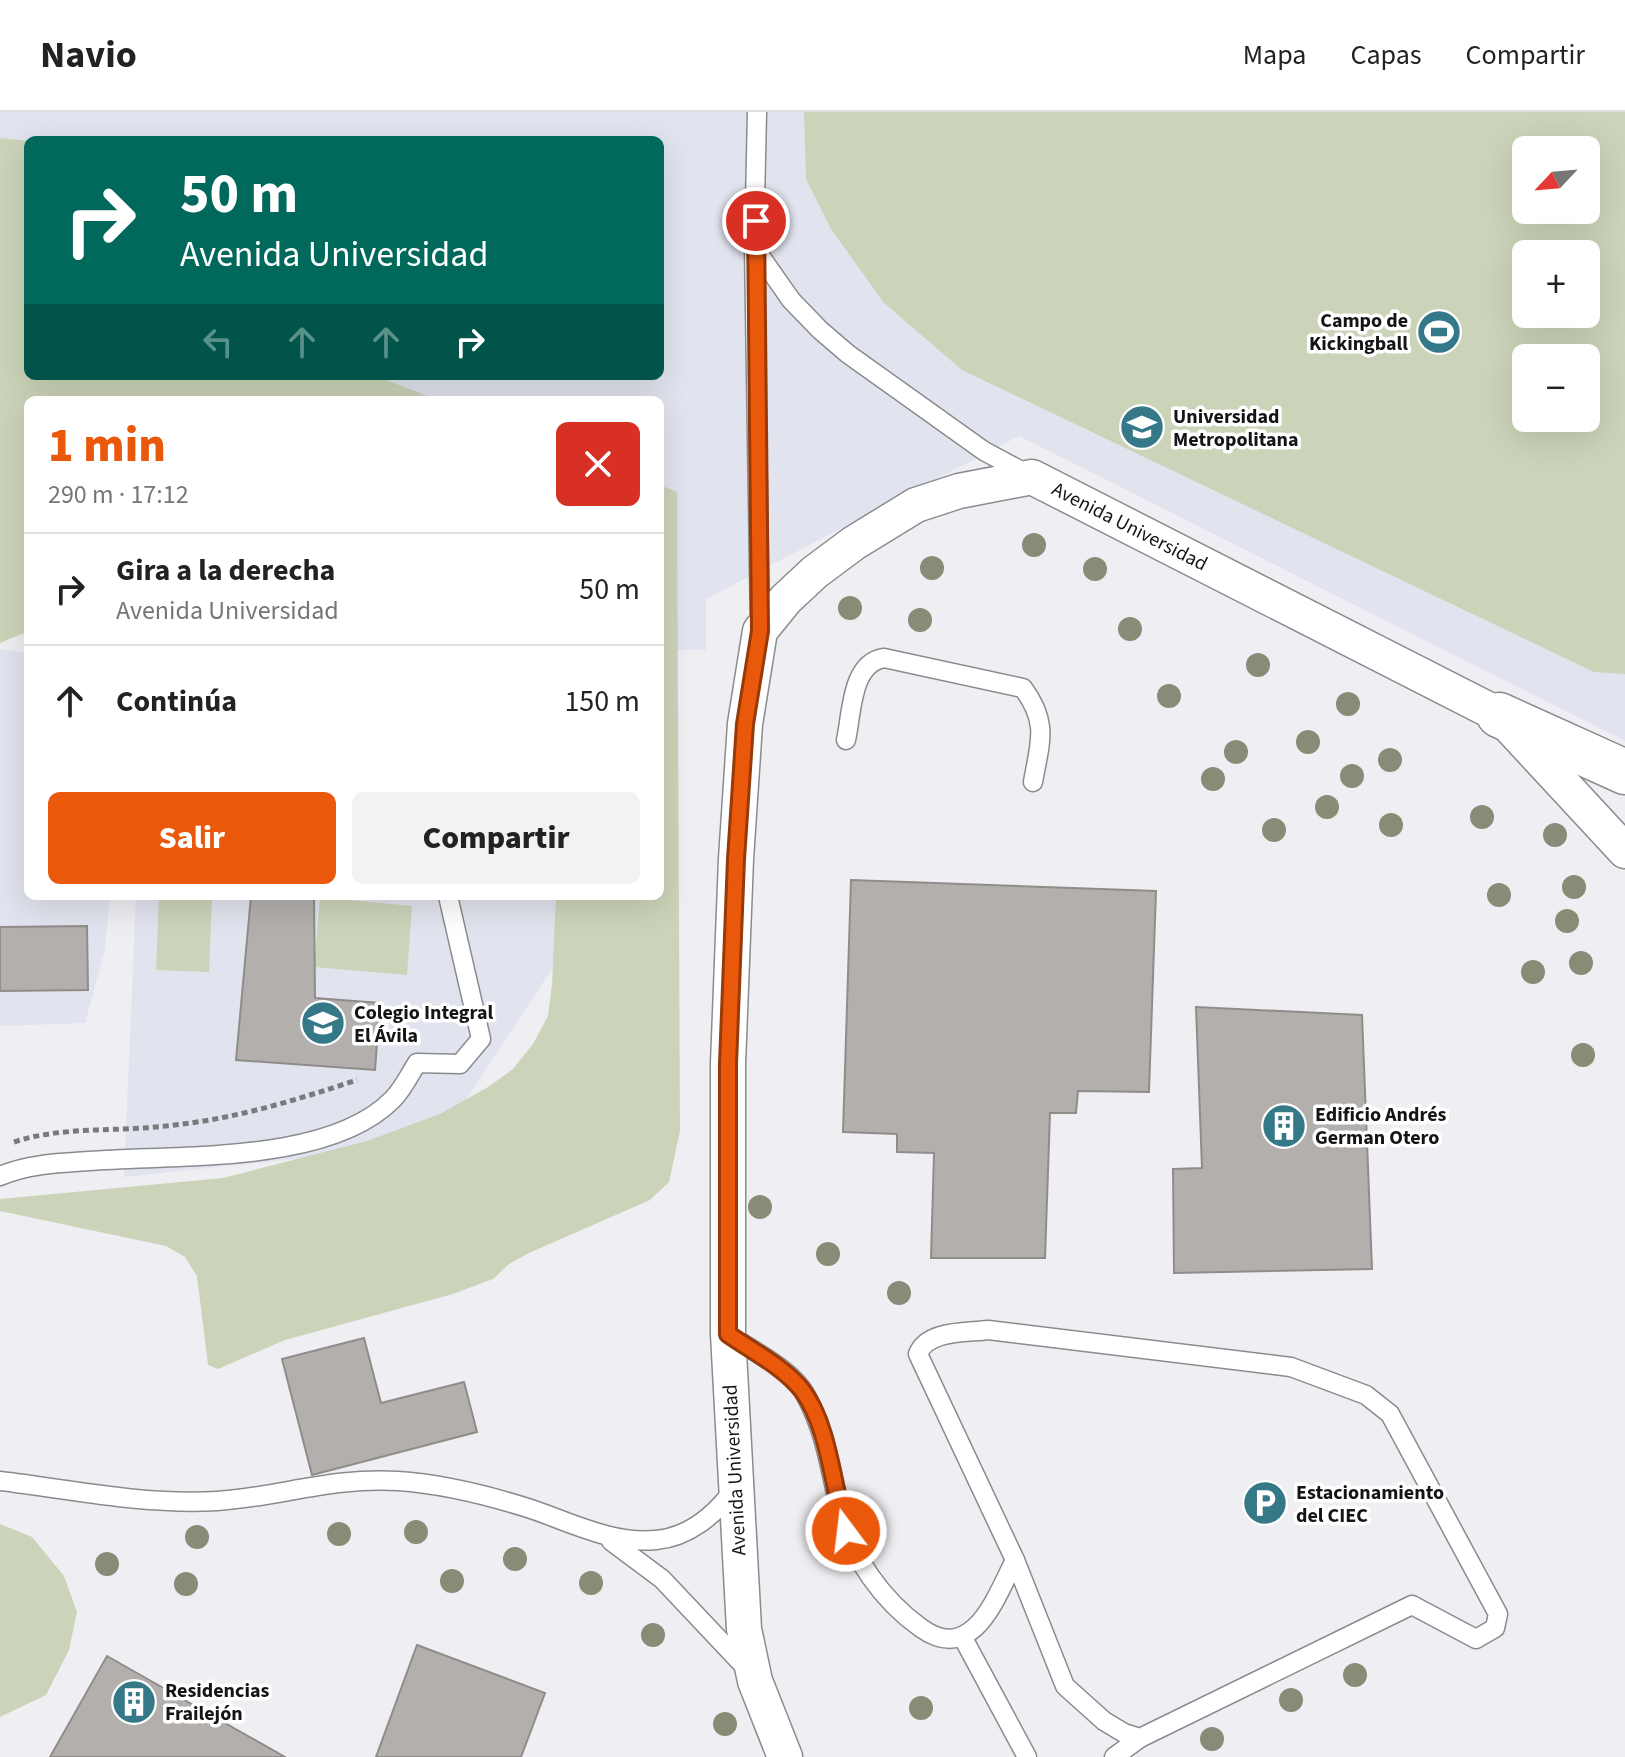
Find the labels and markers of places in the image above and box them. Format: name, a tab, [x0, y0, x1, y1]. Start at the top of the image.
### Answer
pin	[722, 187, 790, 255]
place label: Campo de Kickingball	[1309, 307, 1408, 358]
sports icon: Campo de Kickingball	[1415, 308, 1463, 356]
school or university icon: Universidad Metropolitana	[1118, 403, 1166, 451]
place label: Universidad Metropolitana	[1173, 403, 1299, 454]
school or university icon: Colegio Integral El Ávila	[299, 999, 347, 1047]
place label: Colegio Integral El Ávila	[354, 999, 493, 1050]
place label: Edificio Andrés German Otero	[1315, 1101, 1447, 1152]
building icon: Edificio Andrés German Otero	[1260, 1102, 1308, 1150]
parking icon: Estacionamiento del CIEC	[1241, 1479, 1289, 1527]
place label: Estacionamiento del CIEC	[1296, 1479, 1444, 1530]
place label: Residencias Frailejón	[165, 1677, 269, 1728]
building icon: Residencias Frailejón	[110, 1678, 158, 1726]

